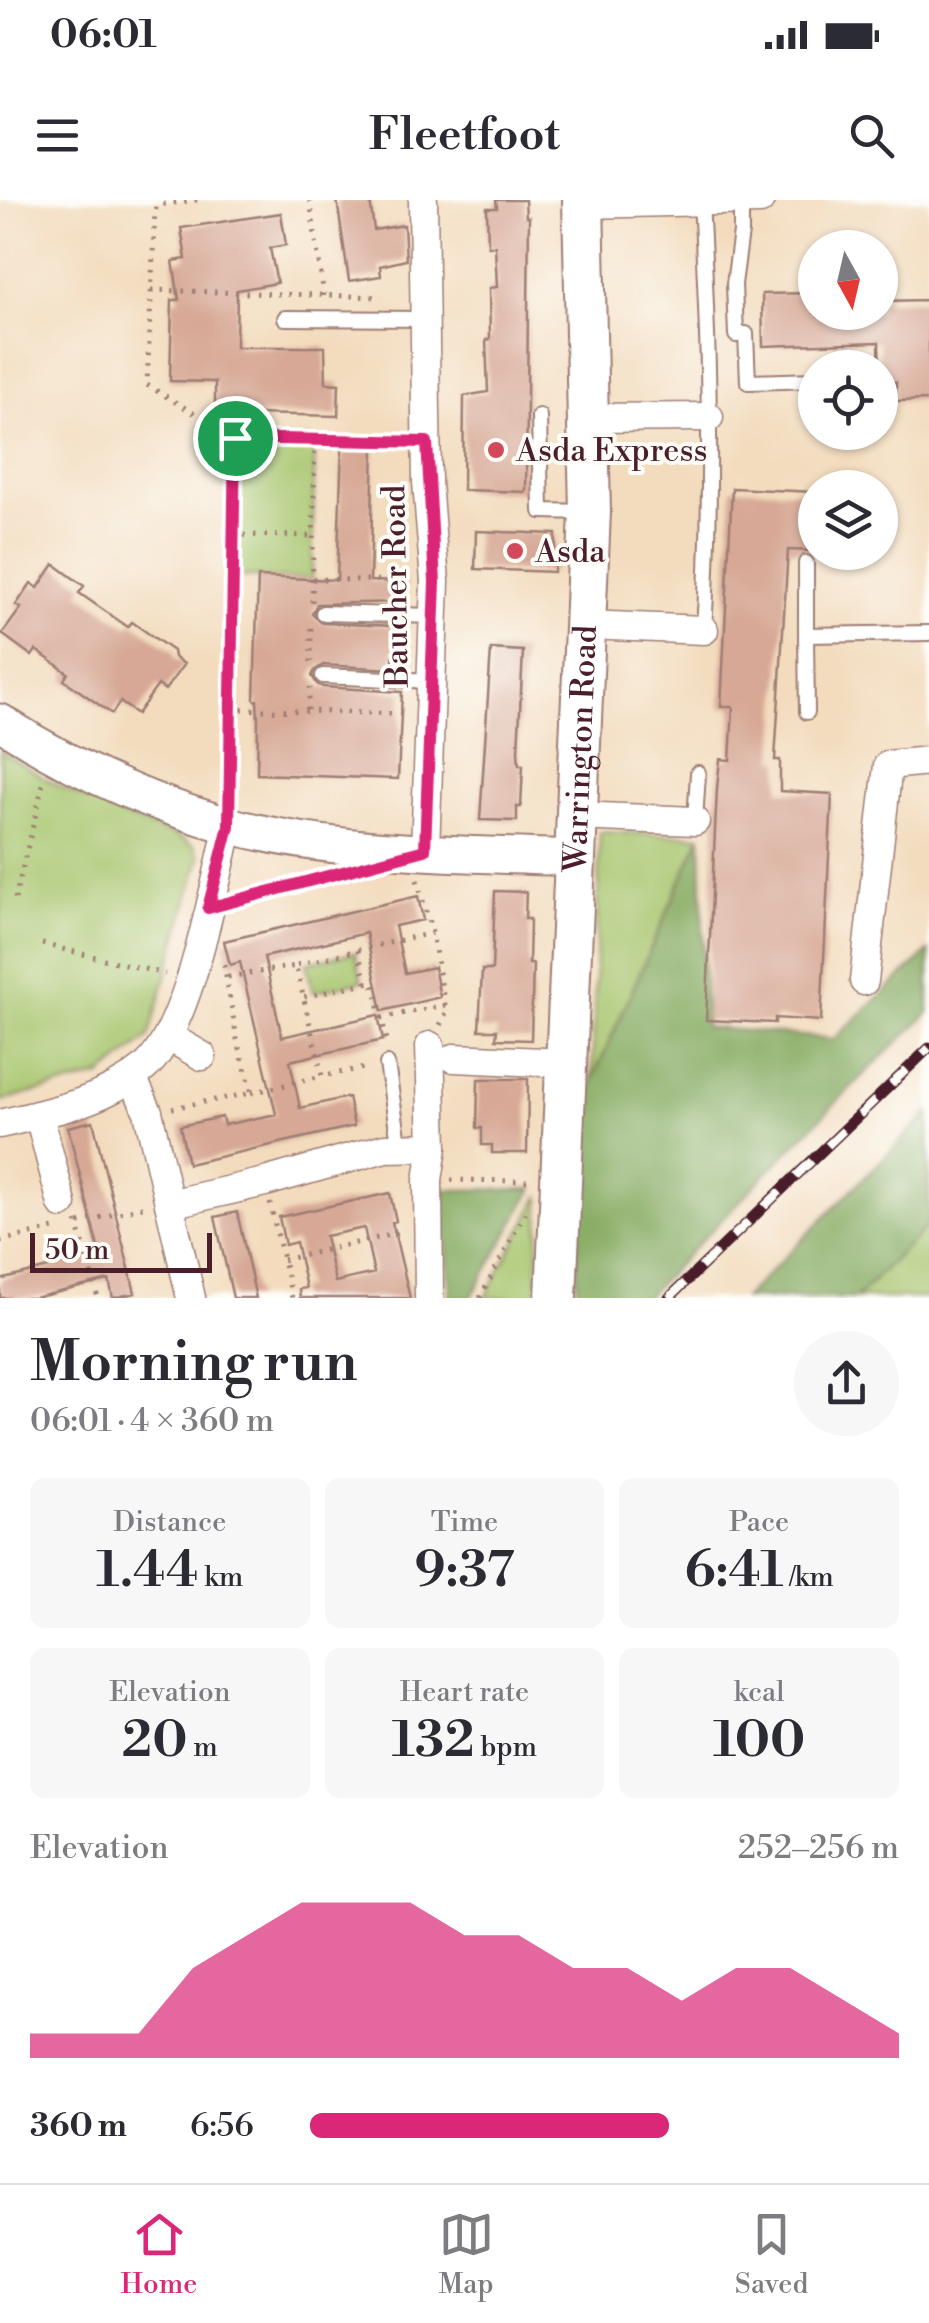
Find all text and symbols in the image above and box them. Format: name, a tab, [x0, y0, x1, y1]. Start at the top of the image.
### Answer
text: 06:01	[50, 12, 157, 59]
text: Fleetfoot	[369, 107, 560, 164]
icon: menu	[30, 108, 85, 163]
icon: search	[844, 108, 899, 163]
north arrow	[798, 230, 898, 330]
map controls	[798, 230, 898, 570]
button: locate	[798, 350, 898, 450]
pin	[193, 396, 278, 481]
icon: arrive	[208, 411, 263, 466]
place label: Asda Express	[515, 431, 708, 471]
marker: Asda Express	[485, 439, 507, 461]
button: layers	[798, 470, 898, 570]
street label: Baucher Road	[374, 484, 418, 689]
place label: Asda	[534, 532, 606, 572]
marker: Asda	[504, 540, 526, 562]
street label: Warrington Road	[555, 624, 606, 874]
scale bar	[30, 1228, 212, 1272]
text: 50 m	[45, 1233, 109, 1268]
text: Morning run	[30, 1329, 358, 1398]
button: share	[794, 1331, 899, 1436]
text: 06:01 · 4 × 360 m	[30, 1401, 274, 1441]
text: Distance	[113, 1505, 226, 1540]
text: Time	[431, 1505, 498, 1540]
text: Pace	[729, 1505, 789, 1540]
text: 1.44	[96, 1540, 198, 1602]
text: 9:37	[414, 1540, 515, 1602]
text: 6:41	[685, 1540, 784, 1602]
text: km	[198, 1560, 243, 1595]
text: /km	[784, 1560, 834, 1595]
text: Elevation	[109, 1675, 230, 1710]
text: Heart rate	[400, 1675, 529, 1710]
text: kcal	[734, 1675, 785, 1710]
text: 20	[122, 1710, 188, 1772]
text: 132	[392, 1710, 475, 1772]
text: 100	[713, 1710, 805, 1772]
text: m	[188, 1730, 218, 1765]
text: bpm	[475, 1730, 537, 1765]
text: Elevation	[30, 1828, 169, 1868]
text: 252–256 m	[738, 1828, 899, 1868]
text: 360 m	[30, 2106, 127, 2146]
text: 6:56	[190, 2106, 254, 2146]
tab: Home	[121, 2207, 197, 2302]
tab: Map	[439, 2207, 494, 2302]
tab: Saved	[735, 2207, 808, 2302]

